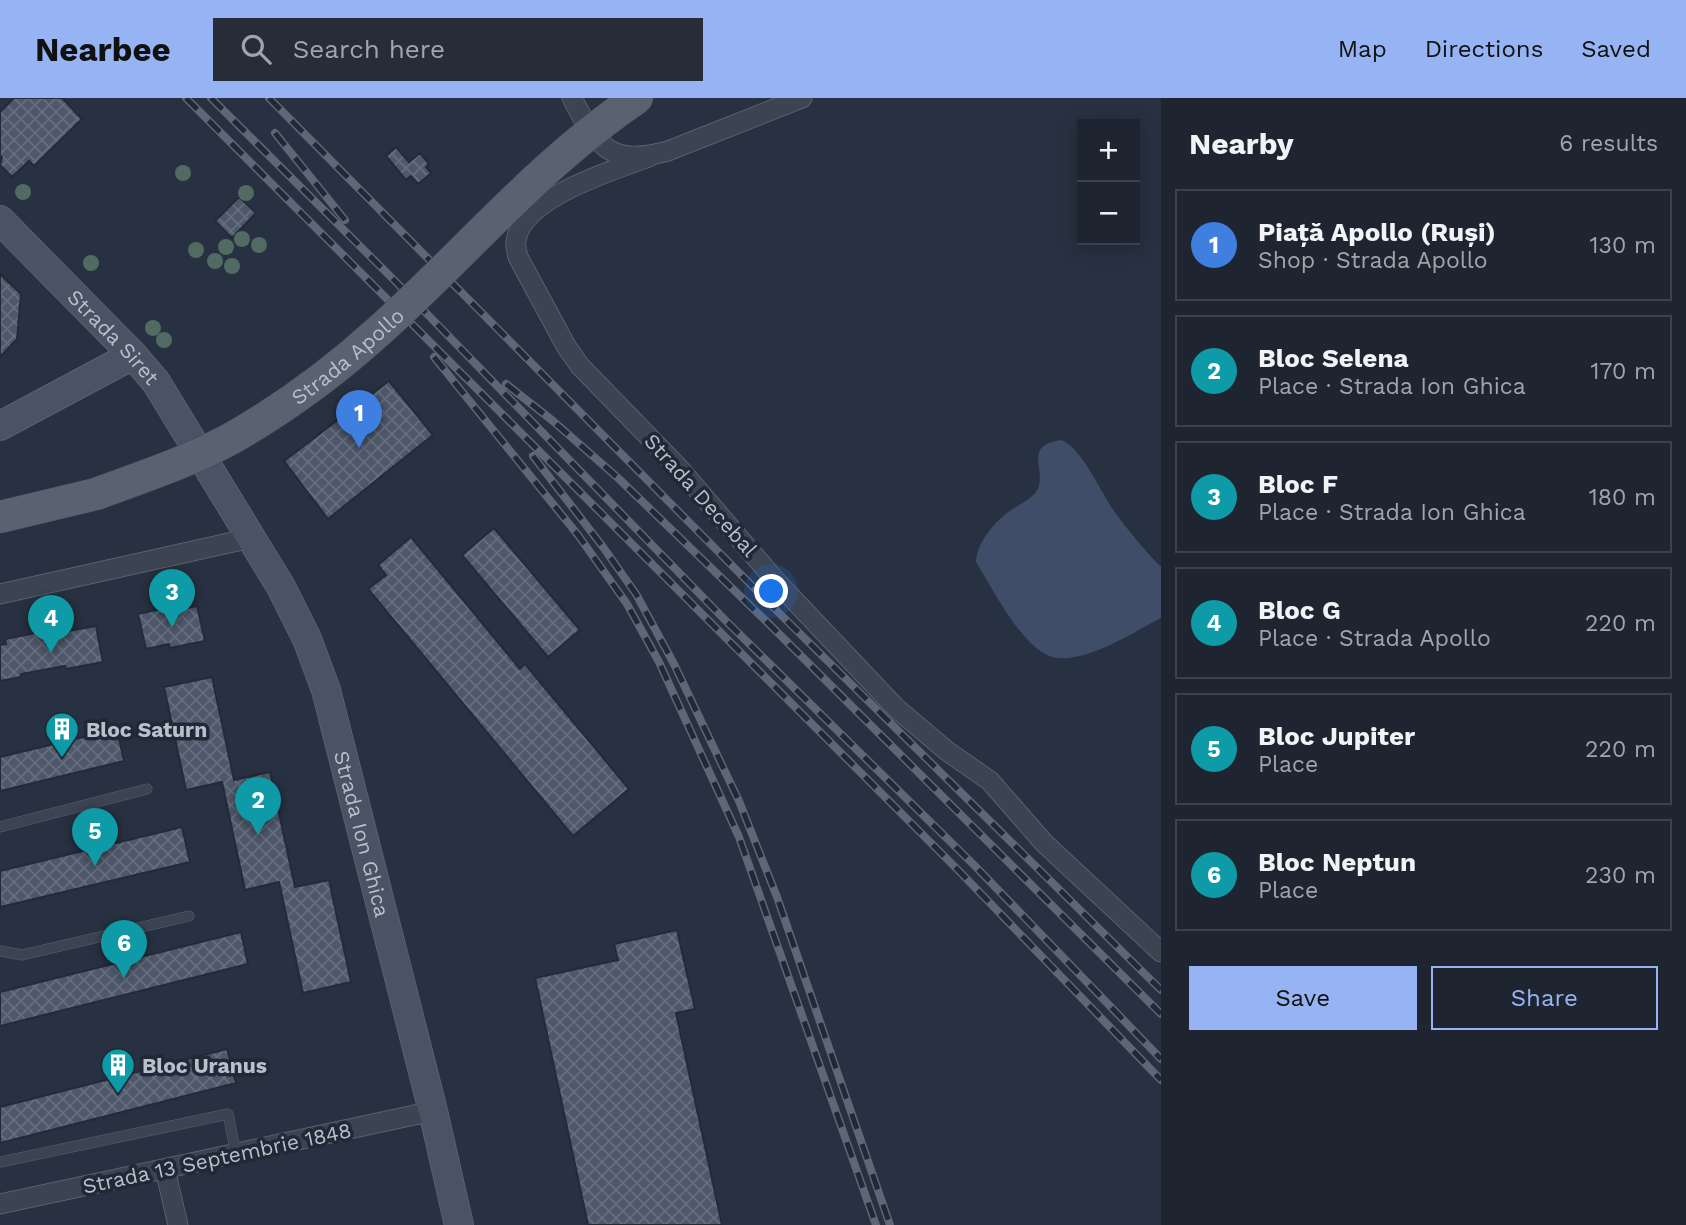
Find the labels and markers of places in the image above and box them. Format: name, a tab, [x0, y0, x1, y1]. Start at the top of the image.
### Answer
pin: 1	[336, 390, 382, 448]
pin: 3	[149, 569, 195, 627]
pin: 4	[28, 595, 74, 653]
building icon: Bloc Saturn	[43, 710, 81, 759]
place label: Bloc Saturn	[86, 717, 207, 742]
pin: 2	[235, 777, 281, 835]
pin: 5	[72, 808, 118, 866]
pin: 6	[101, 920, 147, 978]
building icon: Bloc Uranus	[99, 1046, 137, 1095]
place label: Bloc Uranus	[142, 1053, 267, 1078]

